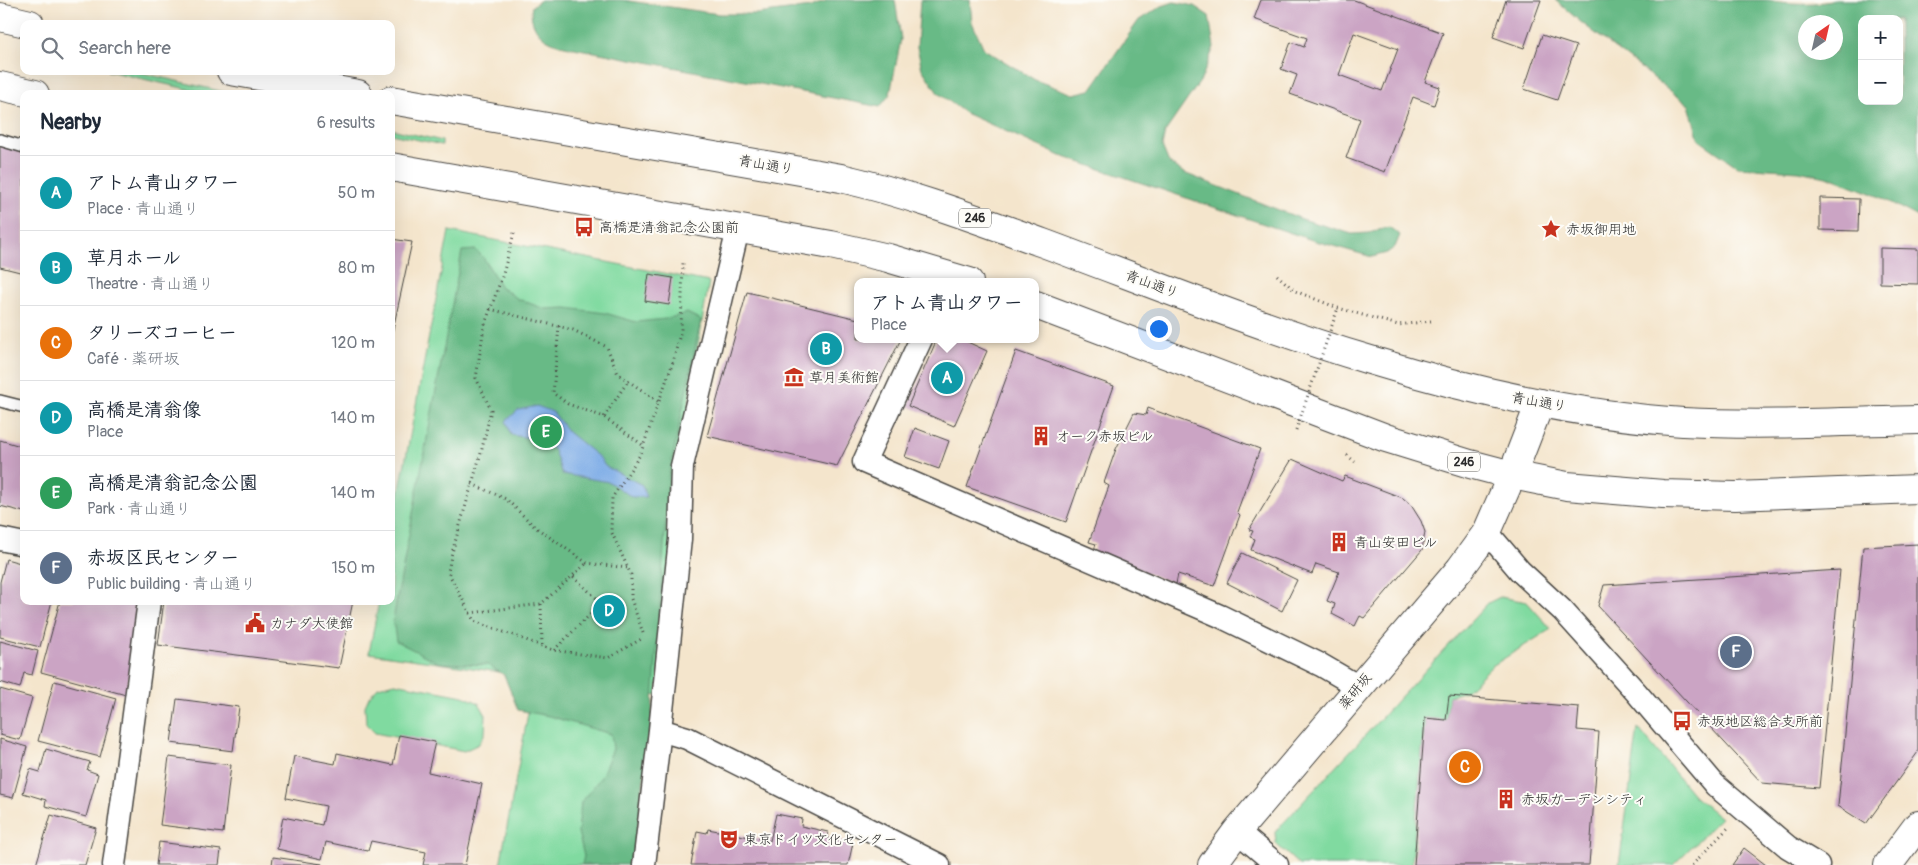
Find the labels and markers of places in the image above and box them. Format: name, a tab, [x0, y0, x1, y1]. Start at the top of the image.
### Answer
bus stop icon: 高橋是清翁記念公園前	[573, 216, 595, 238]
place icon: 赤坂御用地	[1540, 218, 1562, 240]
place label: 高橋是清翁記念公園前	[599, 219, 739, 236]
place label: 赤坂御用地	[1566, 221, 1636, 238]
pin: B	[810, 330, 842, 368]
pin: A	[931, 359, 963, 397]
museum icon: 草月美術館	[783, 366, 805, 388]
place label: 草月美術館	[809, 369, 879, 386]
pin: E	[530, 413, 562, 451]
building icon: オーク赤坂ビル	[1030, 425, 1052, 447]
place label: オーク赤坂ビル	[1056, 428, 1154, 445]
building icon: 青山安田ビル	[1328, 531, 1350, 553]
place label: 青山安田ビル	[1354, 534, 1438, 551]
pin: D	[593, 592, 625, 630]
public building icon: カナダ大使館	[244, 612, 266, 634]
place label: カナダ大使館	[270, 615, 353, 632]
pin: F	[1720, 633, 1752, 671]
bus stop icon: 赤坂地区総合支所前	[1671, 710, 1693, 732]
place label: 赤坂地区総合支所前	[1697, 713, 1823, 730]
pin: C	[1449, 748, 1481, 786]
building icon: 赤坂ガーデンシティ	[1495, 788, 1517, 810]
place label: 赤坂ガーデンシティ	[1521, 791, 1647, 808]
theatre icon: 東京ドイツ文化センター	[718, 828, 740, 850]
place label: 東京ドイツ文化センター	[744, 831, 897, 848]

